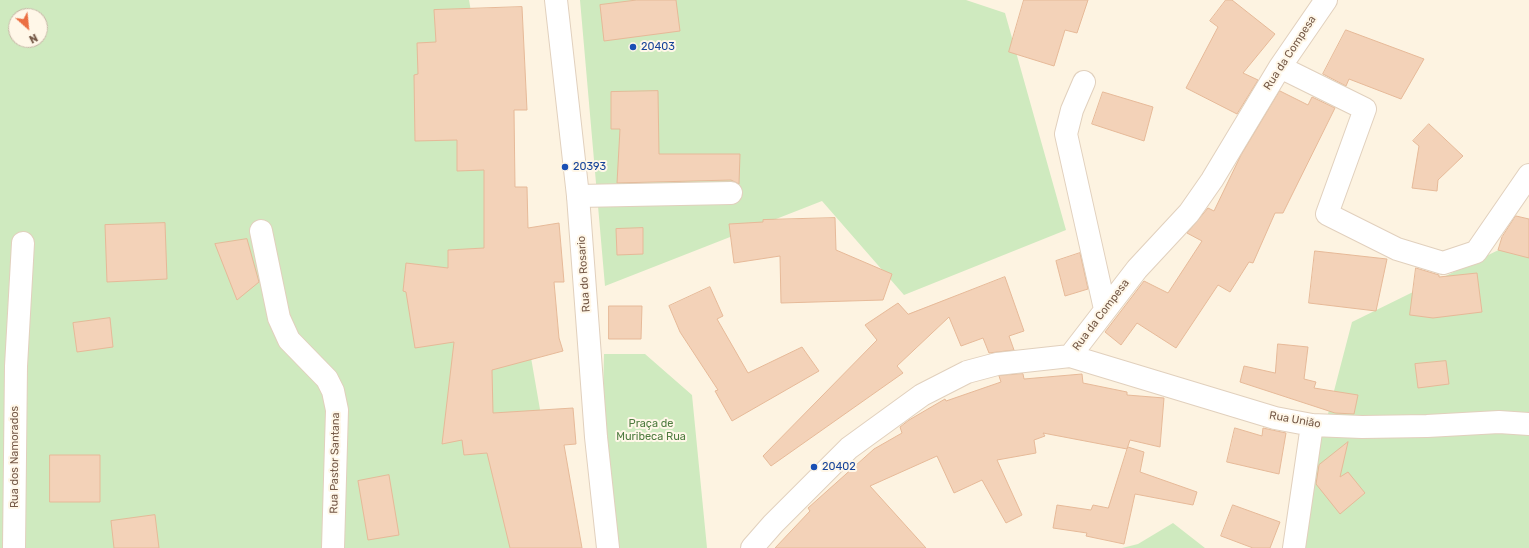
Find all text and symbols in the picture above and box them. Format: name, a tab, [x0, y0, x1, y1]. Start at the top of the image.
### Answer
north arrow	[8, 8, 48, 48]
street label: Rua da Compesa	[1261, 13, 1319, 93]
text: N	[27, 31, 40, 46]
place label: 20403	[641, 40, 675, 54]
marker: 20403	[628, 42, 638, 52]
place label: 20393	[573, 160, 606, 174]
marker: 20393	[560, 162, 570, 172]
street label: Rua do Rosario	[575, 235, 593, 313]
street label: Rua da Compesa	[1070, 277, 1132, 353]
street label: Rua dos Namorados	[8, 406, 22, 508]
street label: Rua União	[1268, 409, 1322, 431]
street label: Rua Pastor Santana	[328, 412, 342, 514]
park label: Praça de Muribeca Rua	[616, 417, 686, 443]
place label: 20402	[822, 460, 856, 474]
marker: 20402	[809, 462, 819, 472]

